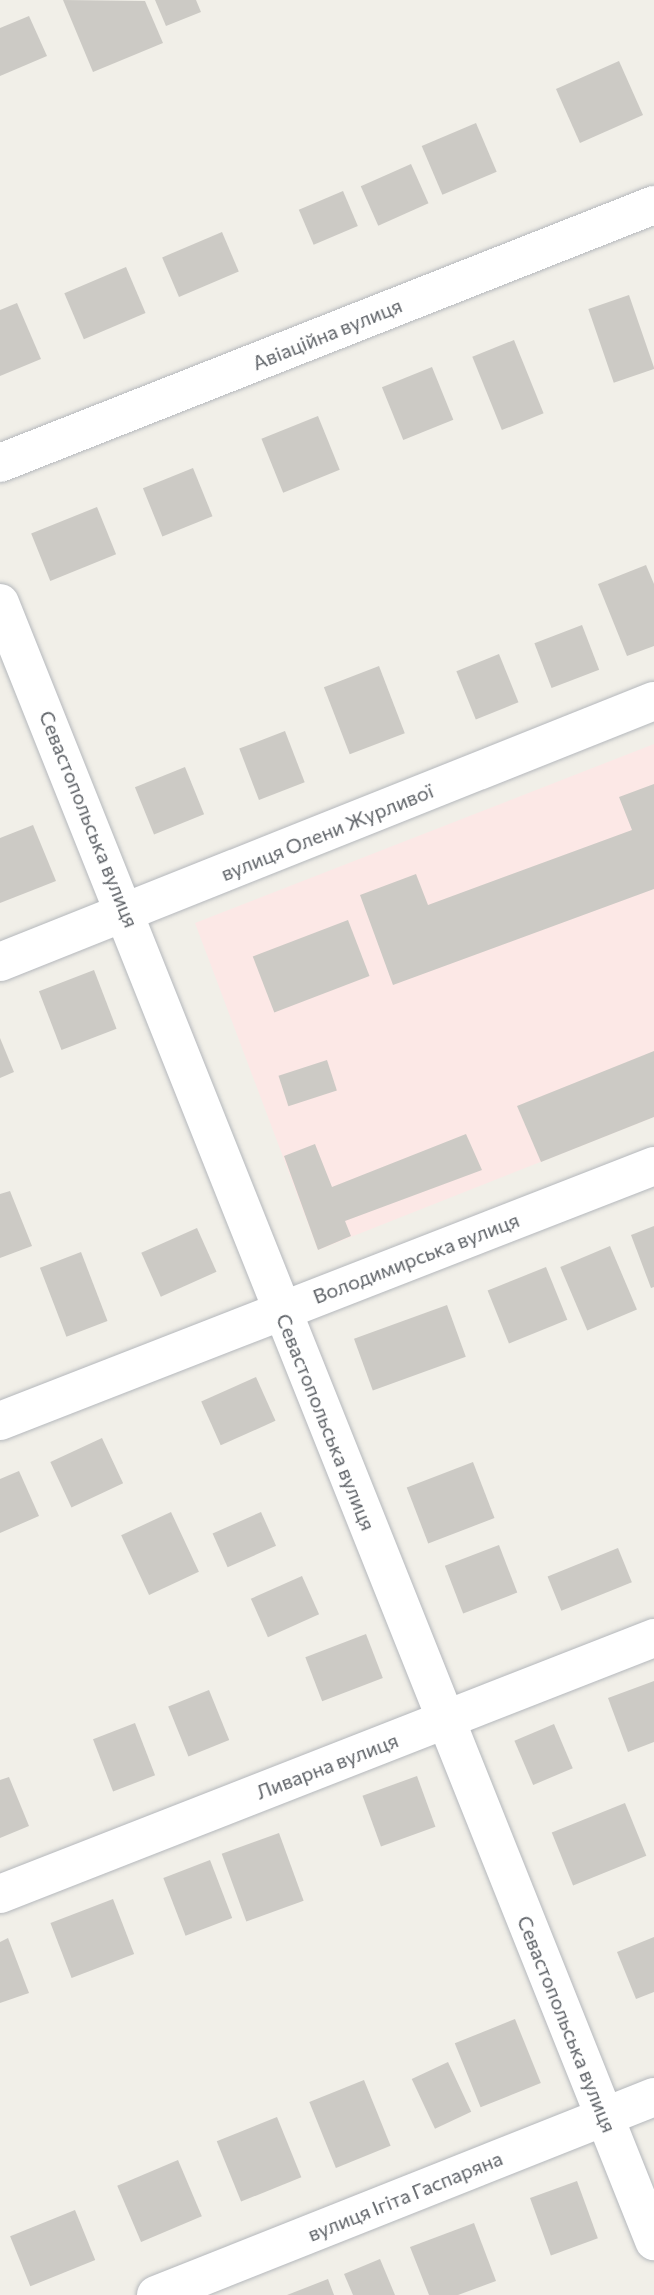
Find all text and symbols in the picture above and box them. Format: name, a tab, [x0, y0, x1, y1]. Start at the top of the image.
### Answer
street label: Авіаційна вулиця	[249, 293, 405, 375]
street label: Севастопольська вулиця	[34, 707, 144, 931]
street label: вулиця Олени Журливої	[217, 778, 437, 886]
street label: Володимирська вулиця	[309, 1208, 523, 1308]
street label: Севастопольська вулиця	[271, 1310, 381, 1534]
street label: Ливарна вулиця	[253, 1728, 401, 1804]
street label: Севастопольська вулиця	[512, 1912, 622, 2136]
street label: вулиця Ігіта Гаспаряна	[304, 2146, 506, 2246]

